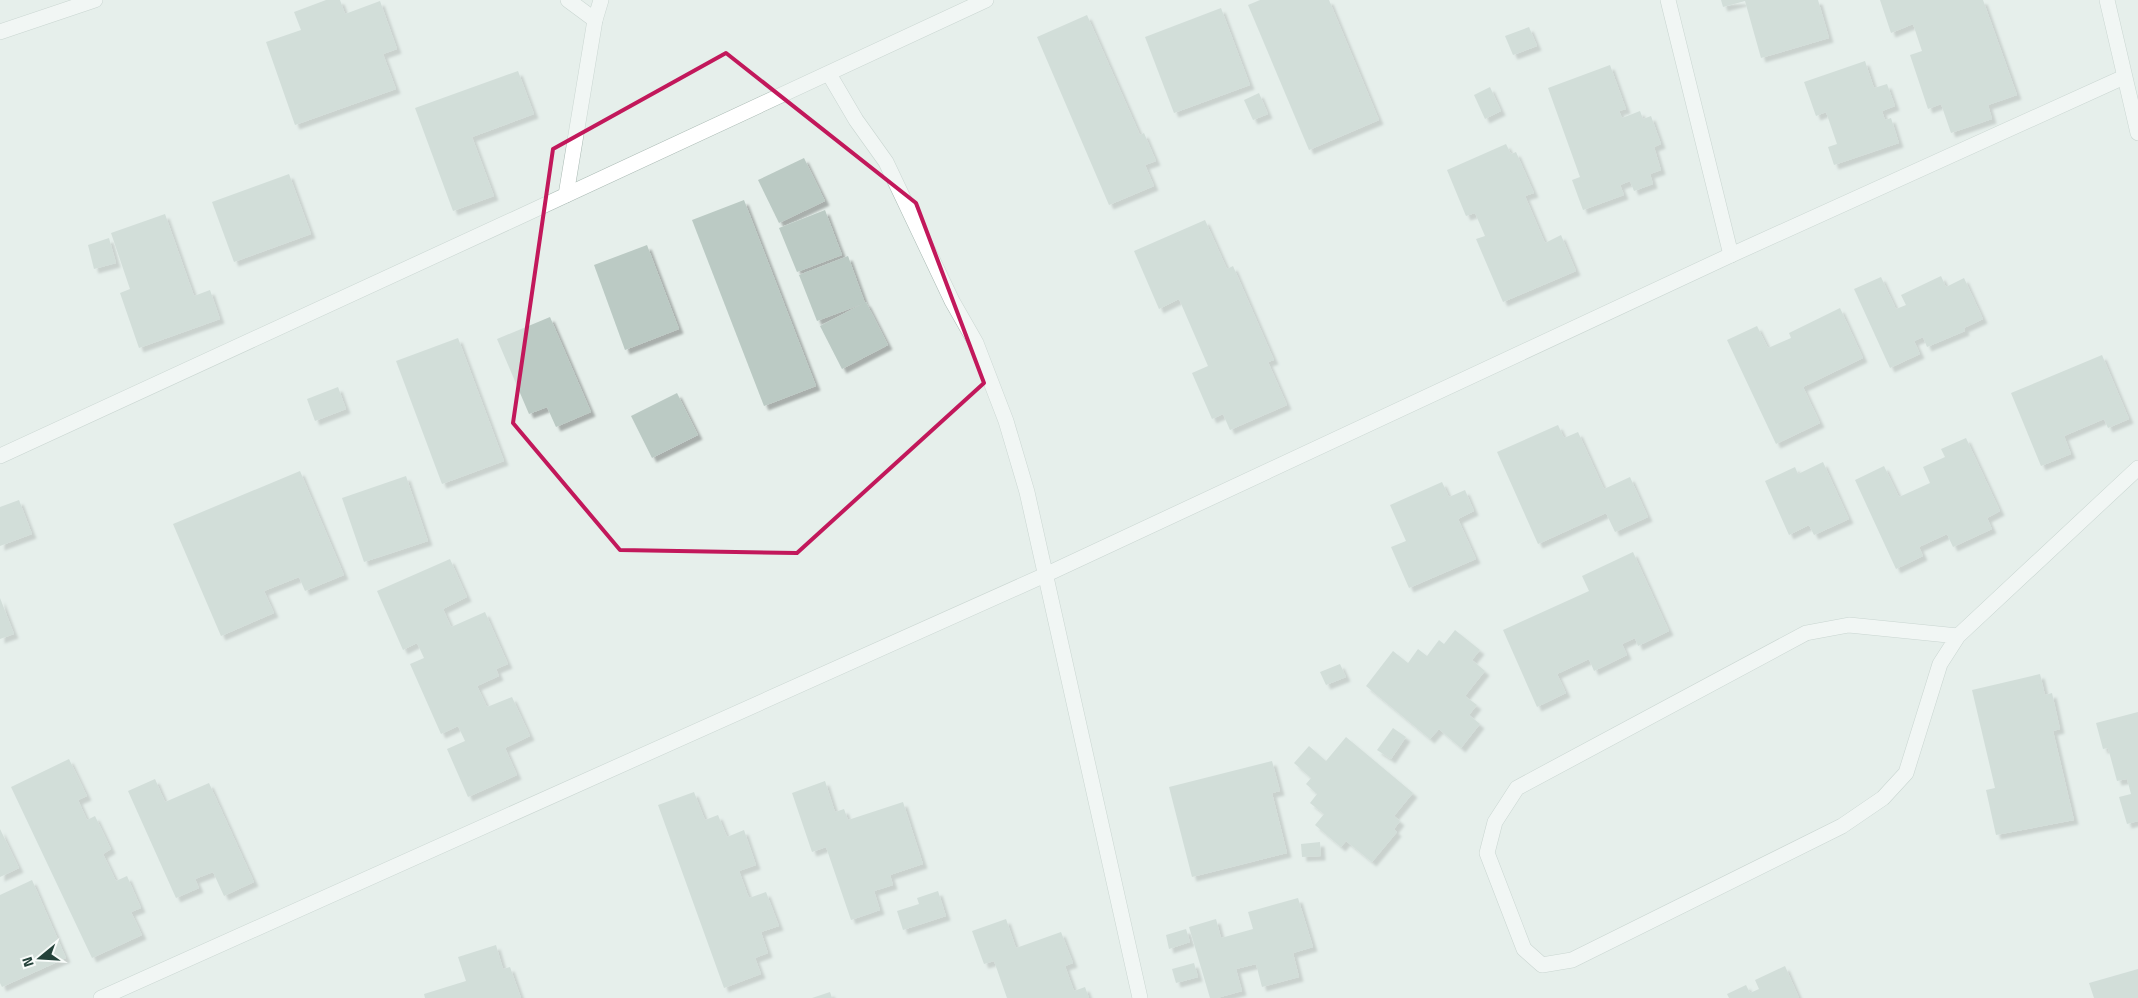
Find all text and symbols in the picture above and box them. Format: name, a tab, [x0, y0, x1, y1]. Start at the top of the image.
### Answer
north arrow	[15, 933, 65, 983]
text: N	[16, 954, 39, 970]

